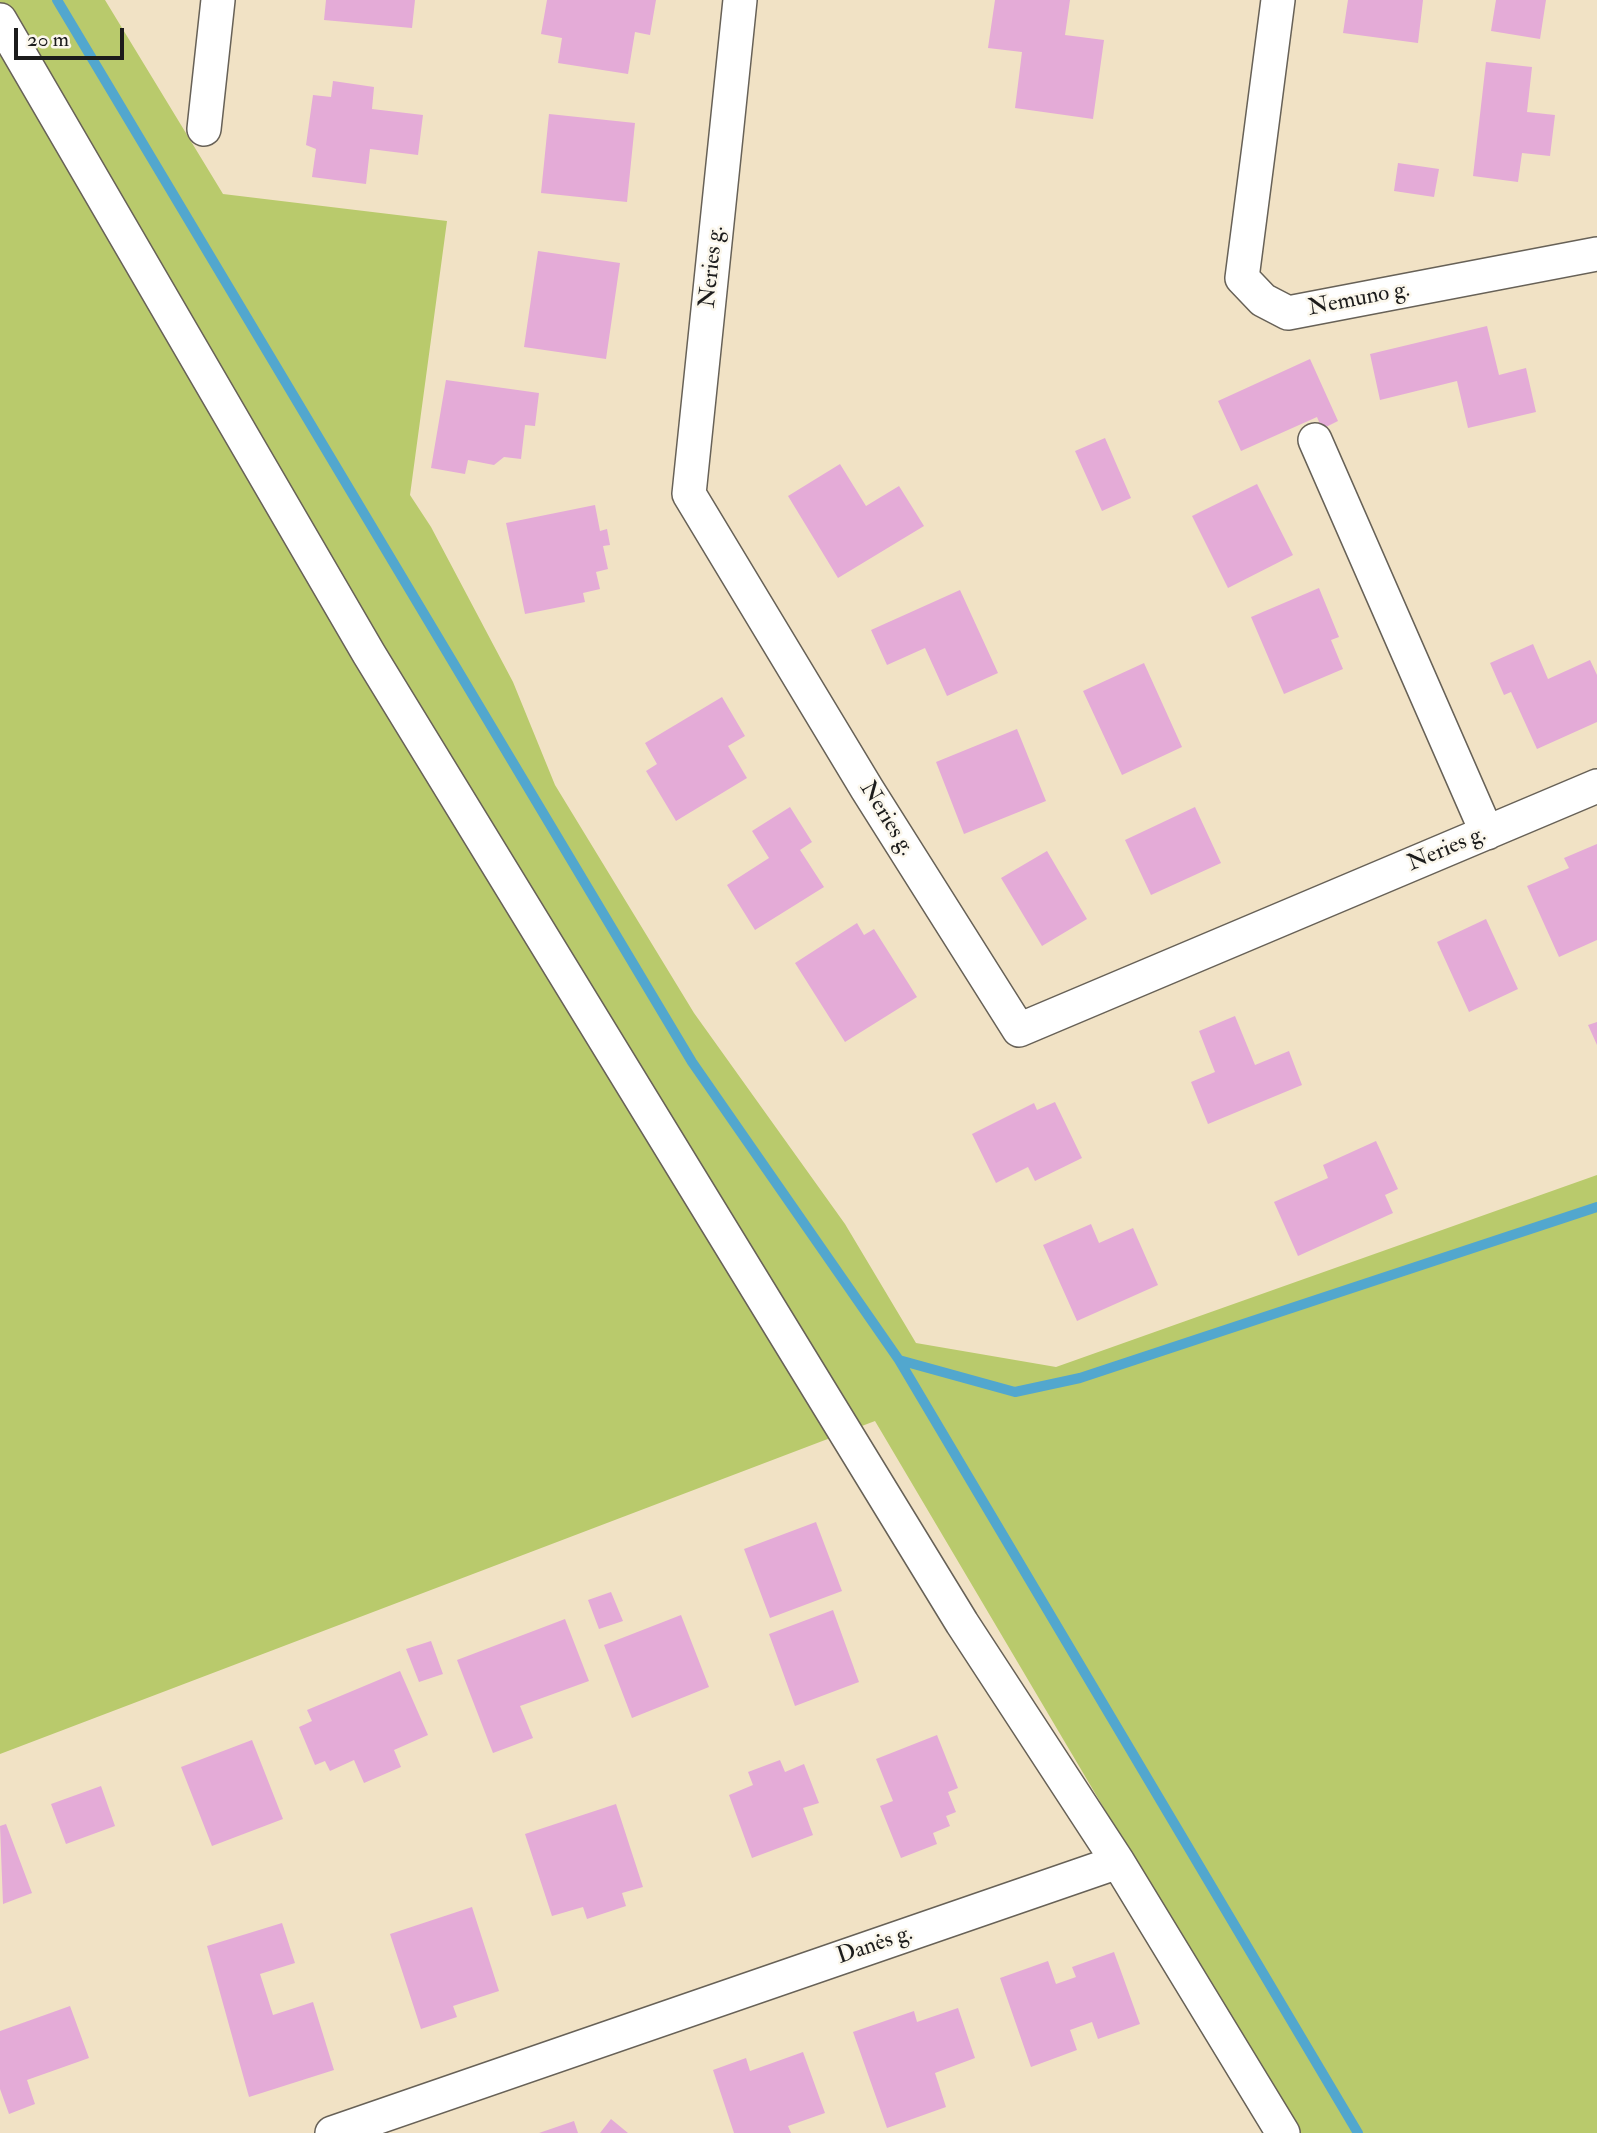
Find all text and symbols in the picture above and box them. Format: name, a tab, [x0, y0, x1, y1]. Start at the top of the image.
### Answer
scale bar	[18, 14, 128, 58]
text: 20 m	[27, 26, 69, 53]
street label: Neries g.	[695, 225, 731, 309]
street label: Nemuno g.	[1306, 277, 1412, 323]
street label: Neries g.	[852, 777, 920, 861]
street label: Neries g.	[1404, 821, 1490, 879]
street label: Danės g.	[834, 1920, 916, 1972]

